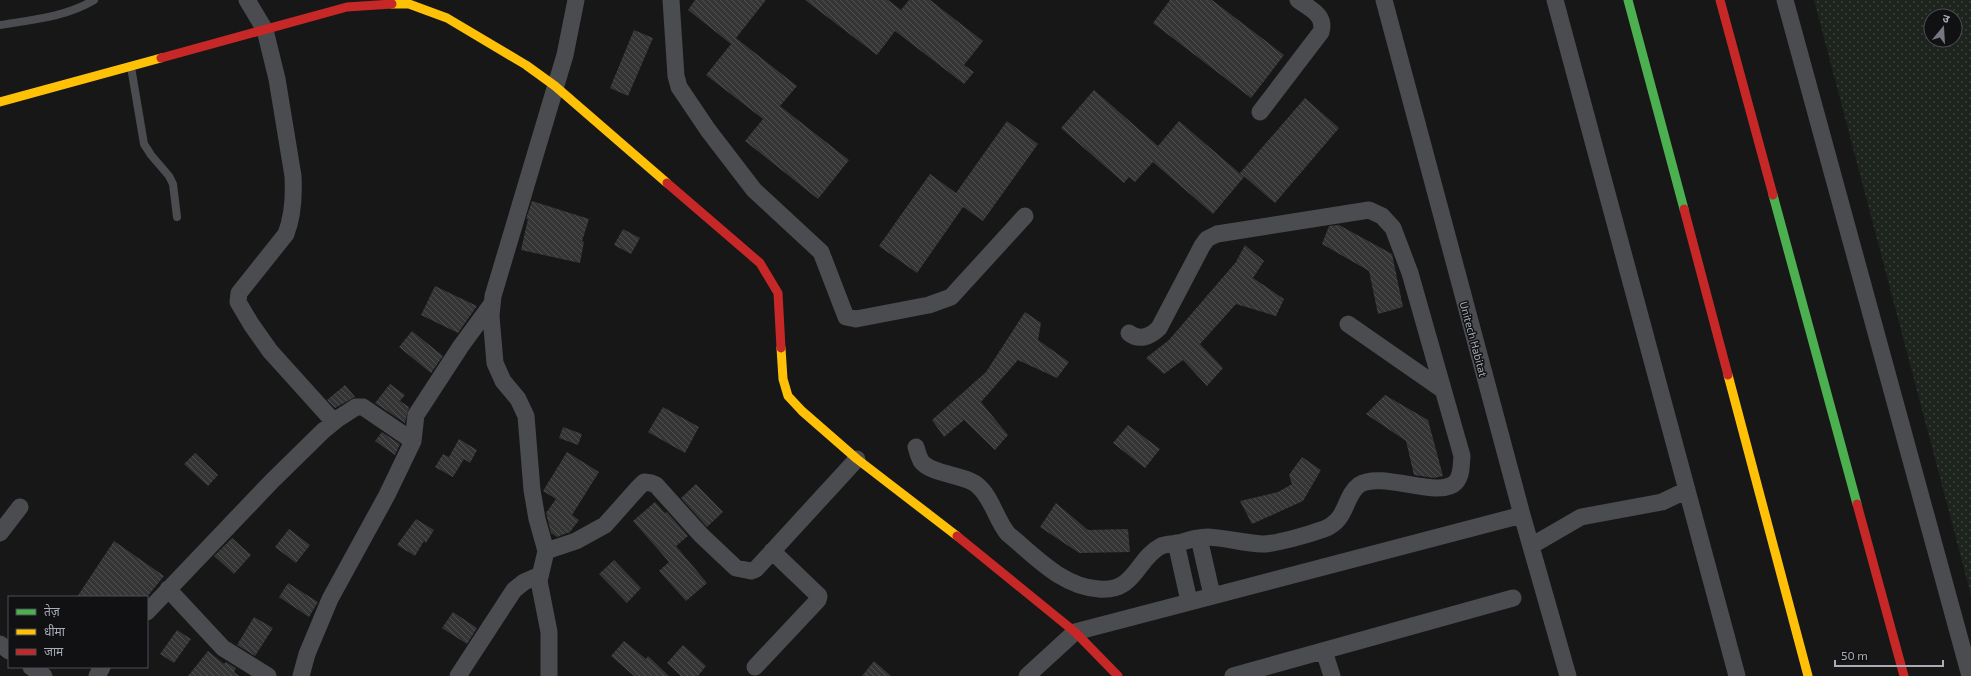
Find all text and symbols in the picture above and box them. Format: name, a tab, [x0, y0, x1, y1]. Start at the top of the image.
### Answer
north arrow	[1923, 8, 1963, 48]
text: उ	[1941, 11, 1952, 25]
street label: Unitech Habitat	[1458, 300, 1490, 378]
legend	[8, 596, 148, 668]
text: तेज़	[44, 604, 61, 618]
text: धीमा	[44, 624, 66, 638]
scale bar	[1835, 642, 1943, 668]
text: जाम	[44, 644, 64, 658]
text: 50 m	[1841, 648, 1868, 662]

